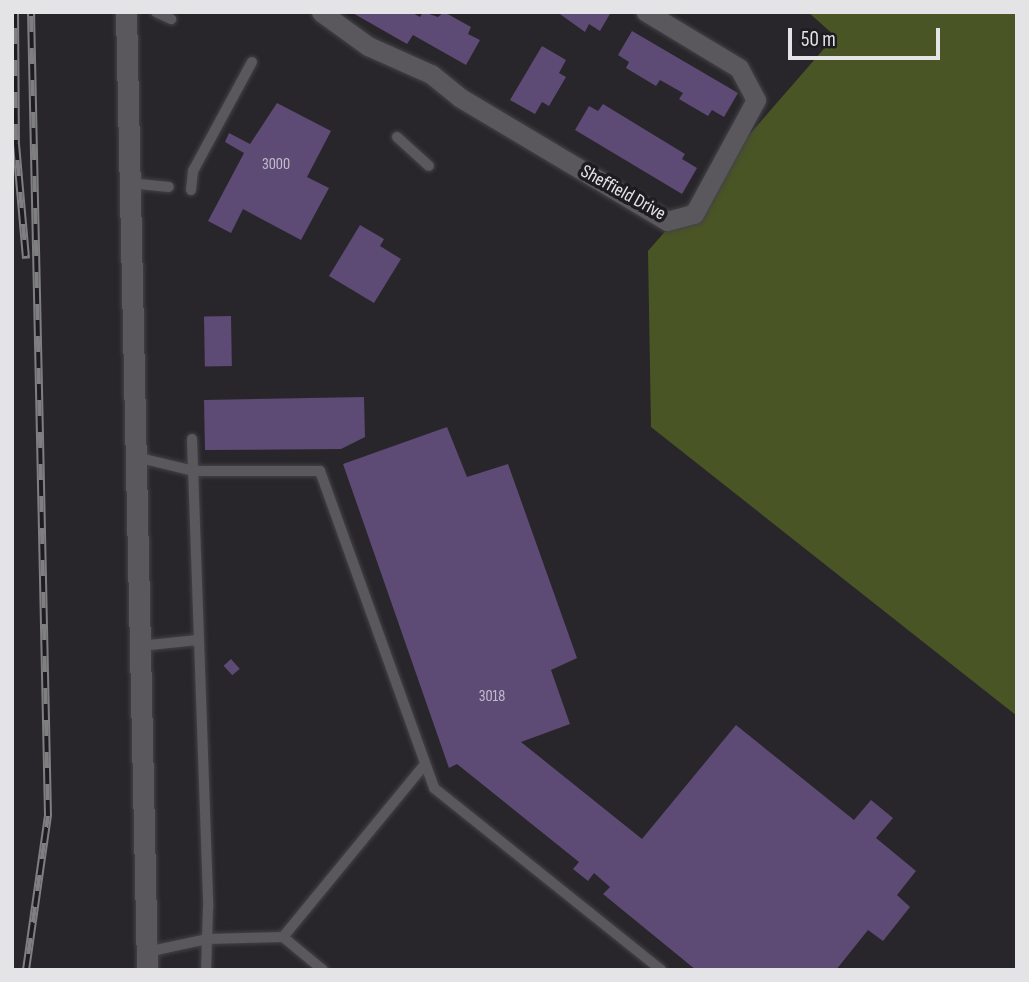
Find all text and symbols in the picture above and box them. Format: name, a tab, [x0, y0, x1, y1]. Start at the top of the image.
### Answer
scale bar	[791, 14, 943, 58]
text: 50 m	[801, 27, 836, 52]
house number: 3000	[262, 155, 290, 175]
street label: Sheffield Drive	[577, 160, 669, 226]
house number: 3018	[479, 687, 505, 707]

